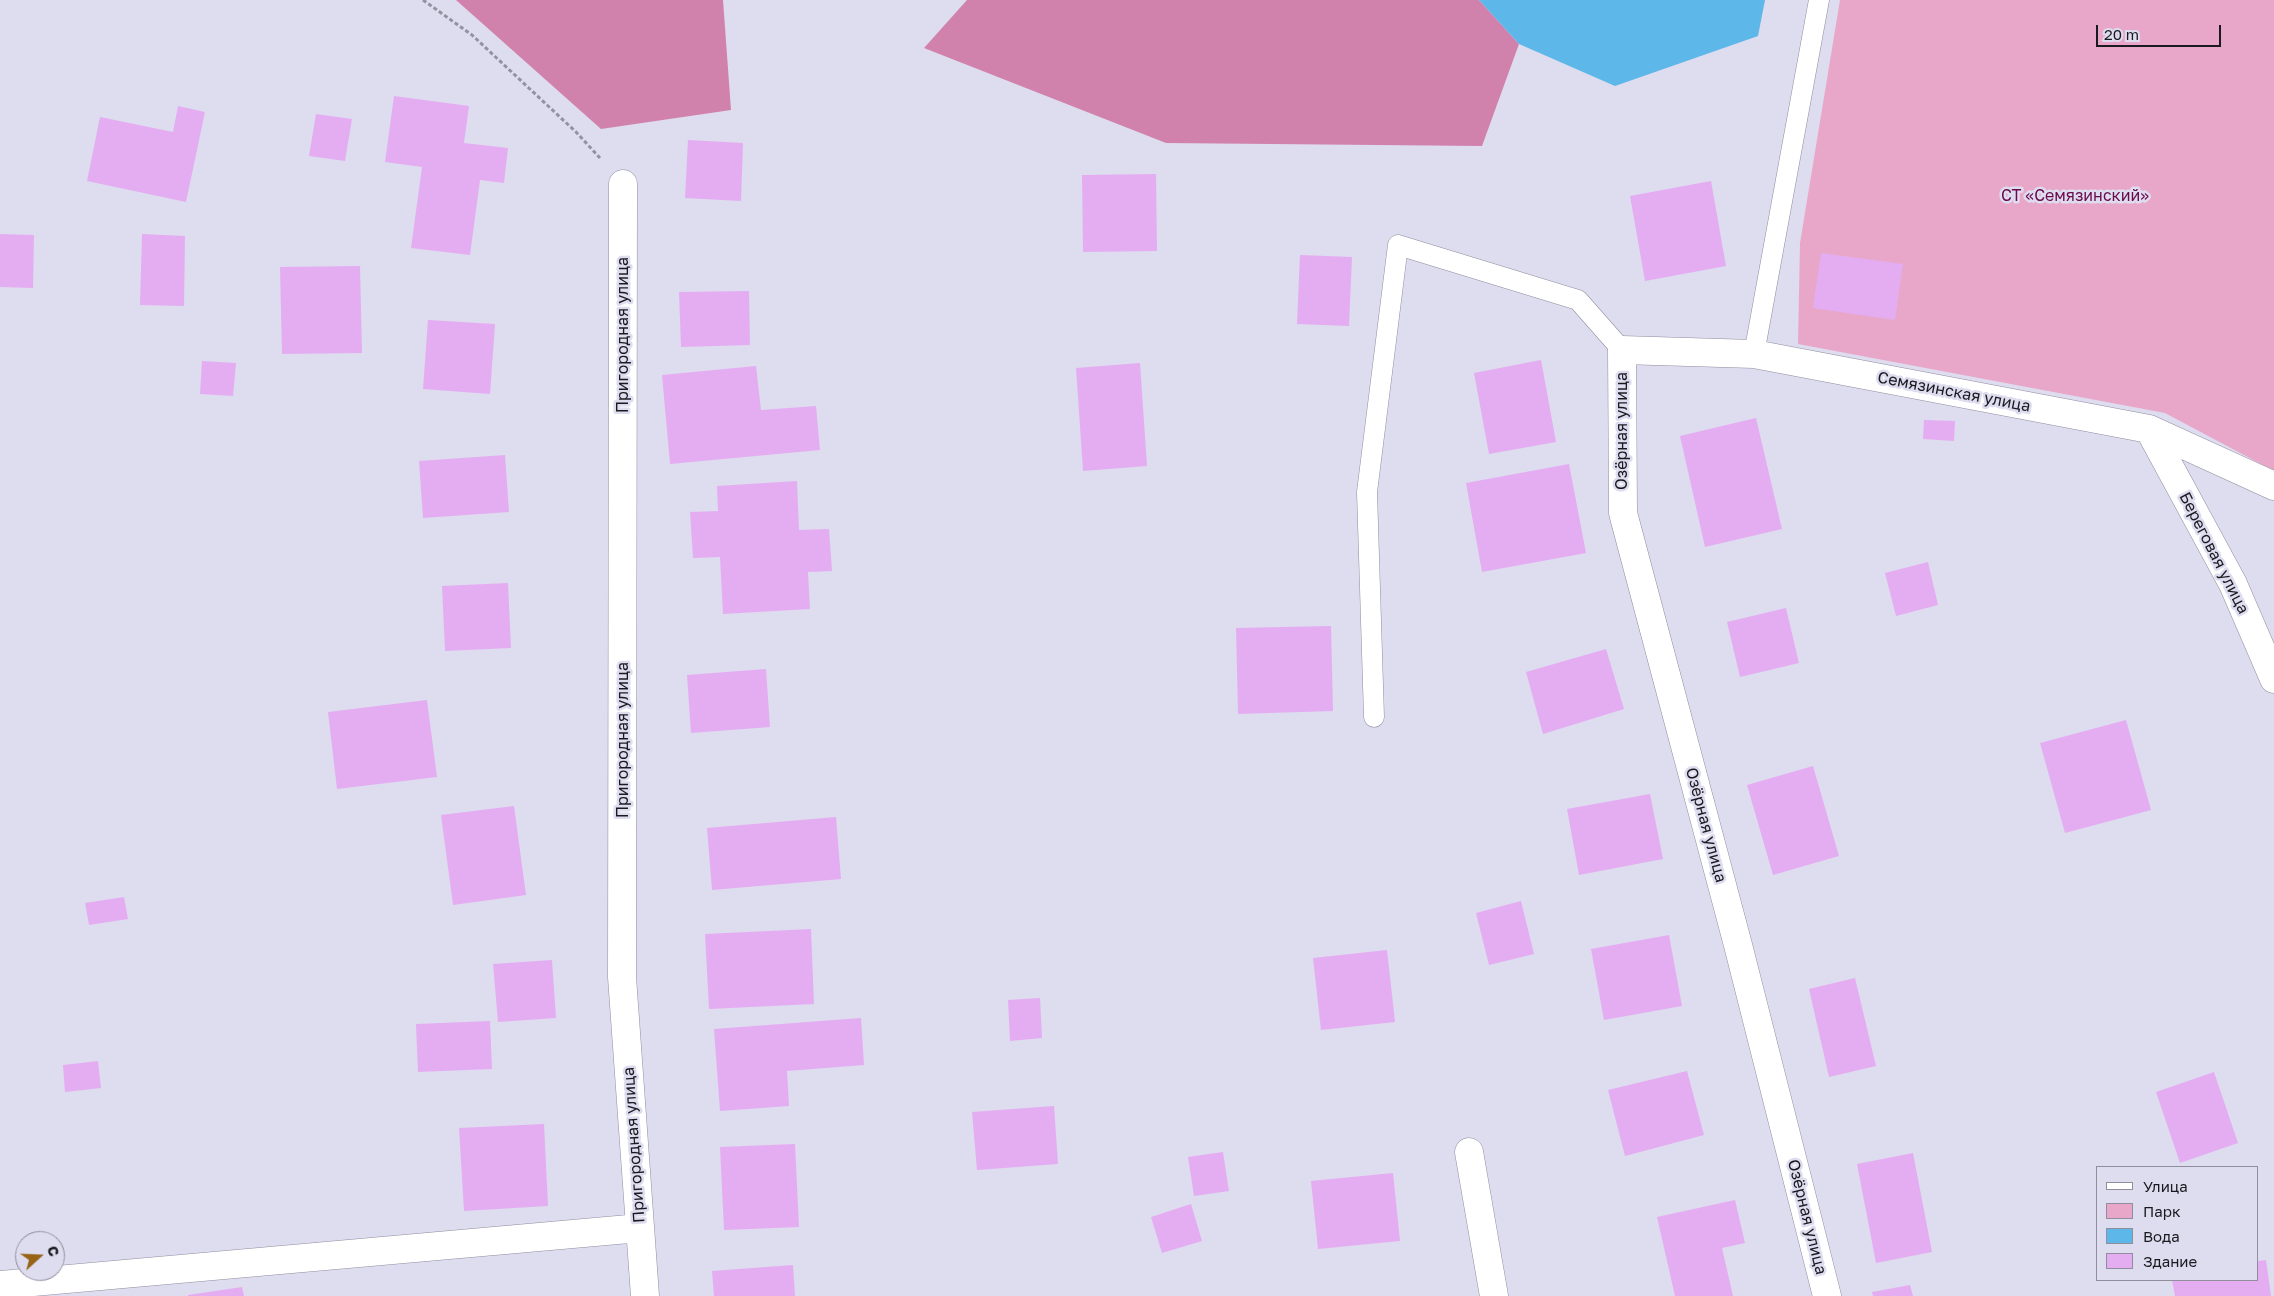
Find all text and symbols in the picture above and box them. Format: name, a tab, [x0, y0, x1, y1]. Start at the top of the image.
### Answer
scale bar	[2099, 15, 2224, 47]
text: 20 m	[2104, 25, 2139, 43]
park label: СТ «Семязинский»	[2001, 186, 2149, 206]
street label: Пригородная улица	[613, 257, 633, 413]
street label: Семязинская улица	[1876, 368, 2032, 416]
street label: Озёрная улица	[1612, 372, 1632, 490]
street label: Береговая улица	[2175, 489, 2253, 617]
street label: Пригородная улица	[613, 662, 633, 818]
street label: Озёрная улица	[1681, 765, 1731, 885]
street label: Пригородная улица	[619, 1066, 649, 1224]
street label: Озёрная улица	[1783, 1157, 1831, 1277]
legend	[2096, 1166, 2259, 1281]
text: Улица	[2143, 1177, 2188, 1195]
text: Парк	[2143, 1202, 2181, 1220]
text: Вода	[2143, 1227, 2180, 1245]
north arrow	[15, 1231, 65, 1281]
text: С	[44, 1243, 63, 1259]
text: Здание	[2143, 1252, 2197, 1270]

